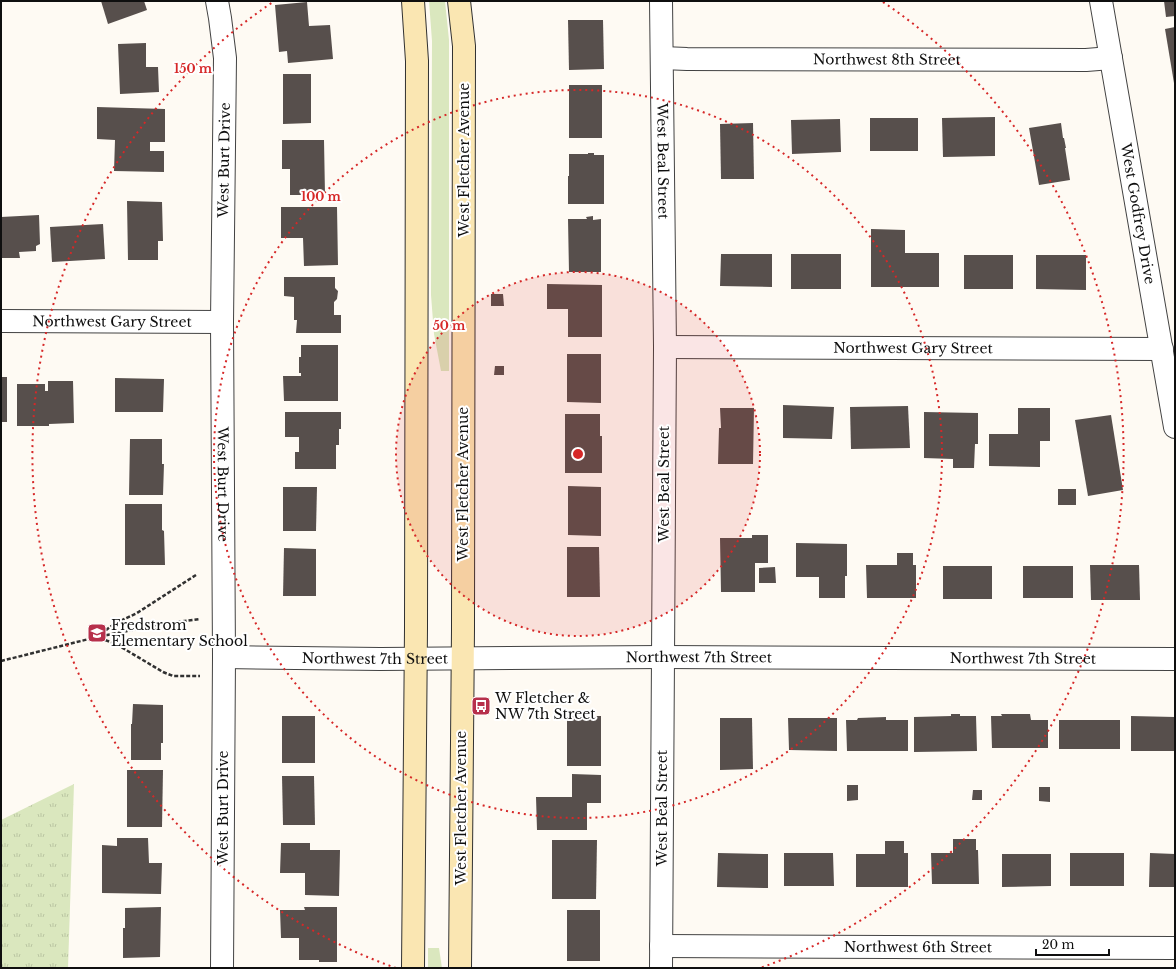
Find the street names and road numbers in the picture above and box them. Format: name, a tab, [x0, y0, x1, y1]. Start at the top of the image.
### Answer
street label: Northwest 8th Street	[813, 50, 962, 69]
street label: West Fletcher Avenue	[455, 83, 473, 238]
street label: West Burt Drive	[214, 102, 234, 219]
street label: West Beal Street	[653, 102, 673, 220]
street label: West Godfrey Drive	[1117, 141, 1159, 286]
street label: Northwest Gary Street	[32, 312, 192, 331]
street label: Northwest Gary Street	[833, 339, 993, 357]
street label: West Fletcher Avenue	[454, 407, 472, 562]
street label: West Beal Street	[655, 425, 673, 543]
street label: West Burt Drive	[214, 426, 232, 542]
street label: Northwest 7th Street	[626, 648, 773, 666]
street label: Northwest 7th Street	[302, 649, 449, 668]
street label: Northwest 7th Street	[950, 649, 1097, 668]
street label: West Fletcher Avenue	[452, 731, 470, 886]
street label: West Beal Street	[653, 749, 671, 867]
street label: West Burt Drive	[214, 750, 232, 867]
street label: Northwest 6th Street	[844, 938, 993, 956]

